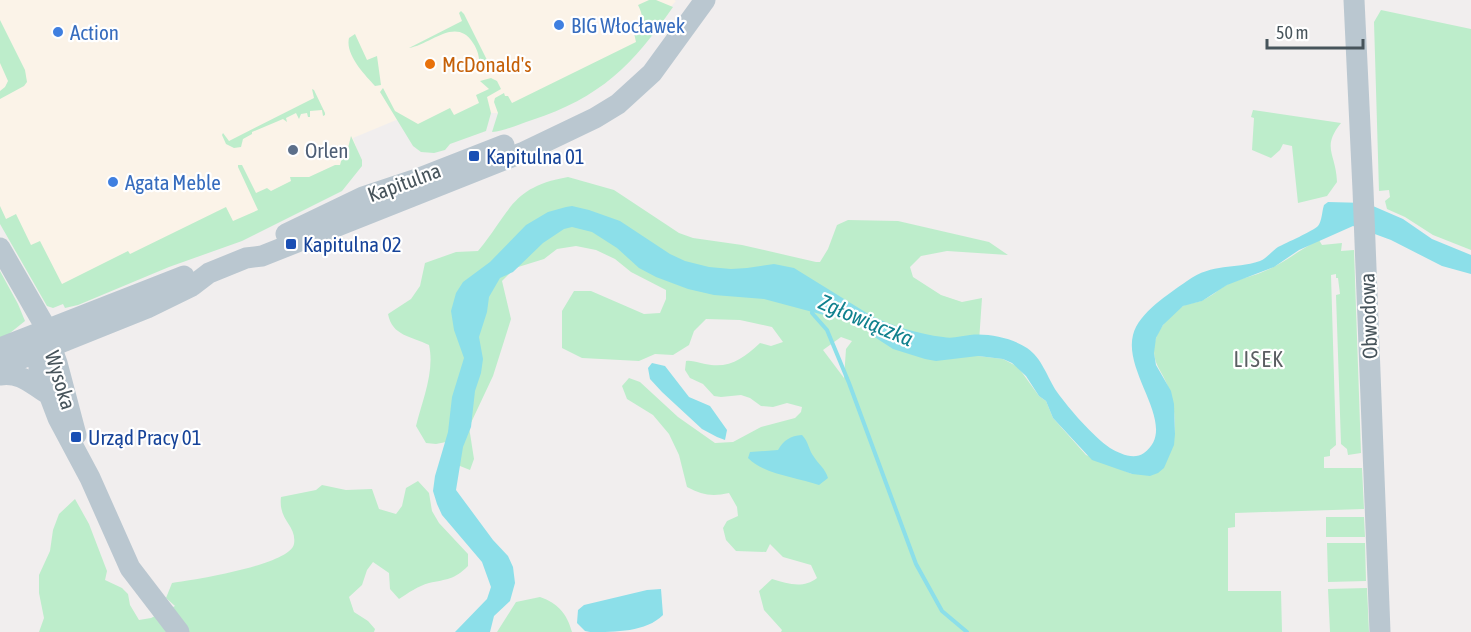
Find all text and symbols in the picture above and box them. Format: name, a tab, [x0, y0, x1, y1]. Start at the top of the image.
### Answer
scale bar	[1267, 12, 1363, 50]
place label: BIG Włocławek	[571, 13, 685, 37]
marker: BIG Włocławek	[552, 18, 566, 32]
place label: Action	[70, 20, 119, 44]
text: 50 m	[1276, 22, 1308, 43]
marker: Action	[51, 25, 65, 39]
place label: McDonald's	[442, 52, 532, 76]
marker: McDonald's	[423, 57, 437, 71]
place label: Orlen	[305, 138, 349, 162]
marker: Orlen	[286, 143, 300, 157]
place label: Kapitulna 01	[486, 144, 585, 168]
marker: Kapitulna 01	[467, 149, 481, 163]
street label: Kapitulna	[364, 158, 444, 206]
place label: Agata Meble	[125, 170, 221, 194]
marker: Agata Meble	[106, 175, 120, 189]
place label: Kapitulna 02	[303, 232, 402, 256]
marker: Kapitulna 02	[284, 237, 298, 251]
street label: Obwodowa	[1355, 273, 1381, 359]
water label: Zgłowiączka	[815, 289, 917, 351]
district label: LISEK	[1233, 346, 1285, 372]
street label: Wysoka	[41, 348, 81, 412]
place label: Urząd Pracy 01	[88, 425, 202, 449]
marker: Urząd Pracy 01	[69, 430, 83, 444]

